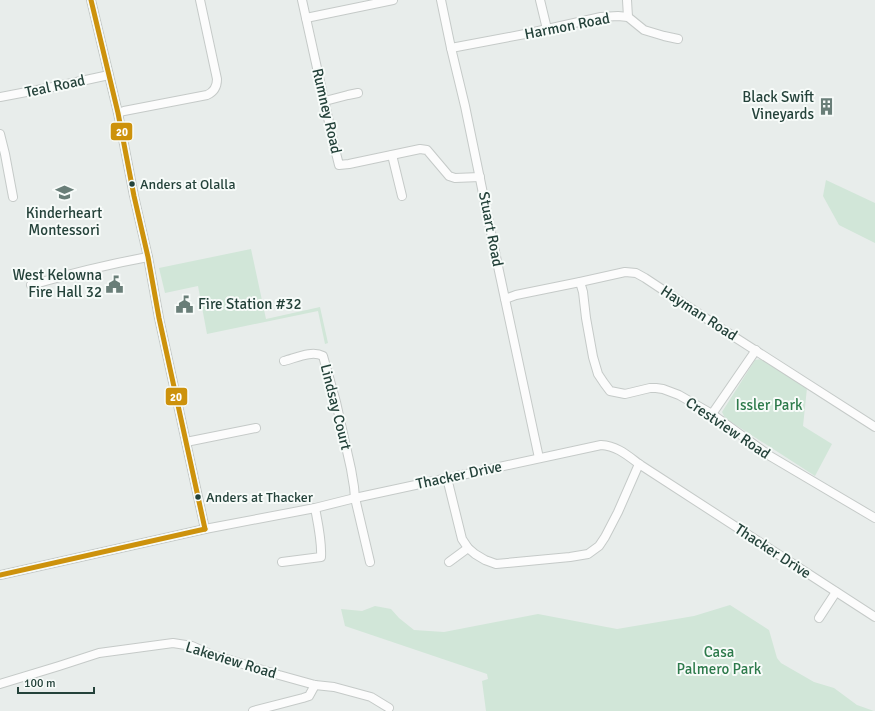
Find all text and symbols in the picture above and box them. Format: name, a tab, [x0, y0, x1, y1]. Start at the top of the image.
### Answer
street label: Harmon Road	[523, 9, 611, 43]
street label: Rumney Road	[308, 67, 346, 155]
street label: Teal Road	[23, 71, 87, 101]
place label: Black Swift Vineyards	[742, 88, 814, 123]
building icon: Black Swift Vineyards	[817, 96, 837, 116]
line badge: 20	[110, 122, 133, 141]
text: 20	[116, 126, 128, 139]
place label: Anders at Olalla	[140, 176, 236, 193]
marker: Anders at Olalla	[127, 179, 137, 189]
school or university icon: Kinderheart Montessori	[54, 182, 74, 202]
street label: Stuart Road	[475, 190, 507, 268]
place label: Kinderheart Montessori	[26, 204, 102, 239]
place label: West Kelowna Fire Hall 32	[12, 266, 102, 301]
public building icon: West Kelowna Fire Hall 32	[105, 274, 125, 294]
street label: Hayman Road	[657, 282, 741, 344]
public building icon: Fire Station #32	[175, 294, 195, 314]
place label: Fire Station #32	[198, 295, 302, 313]
street label: Lindsay Court	[317, 362, 355, 452]
line badge: 20	[165, 387, 188, 406]
text: 20	[170, 391, 182, 404]
street label: Crestview Road	[682, 393, 774, 463]
park label: Issler Park	[736, 396, 803, 414]
street label: Thacker Drive	[414, 457, 504, 493]
place label: Anders at Thacker	[206, 489, 314, 506]
marker: Anders at Thacker	[193, 492, 203, 502]
street label: Thacker Drive	[731, 520, 815, 582]
street label: Lakeview Road	[183, 638, 279, 682]
park label: Casa Palmero Park	[677, 643, 762, 678]
scale bar	[18, 669, 94, 695]
text: 100 m	[24, 676, 56, 691]

